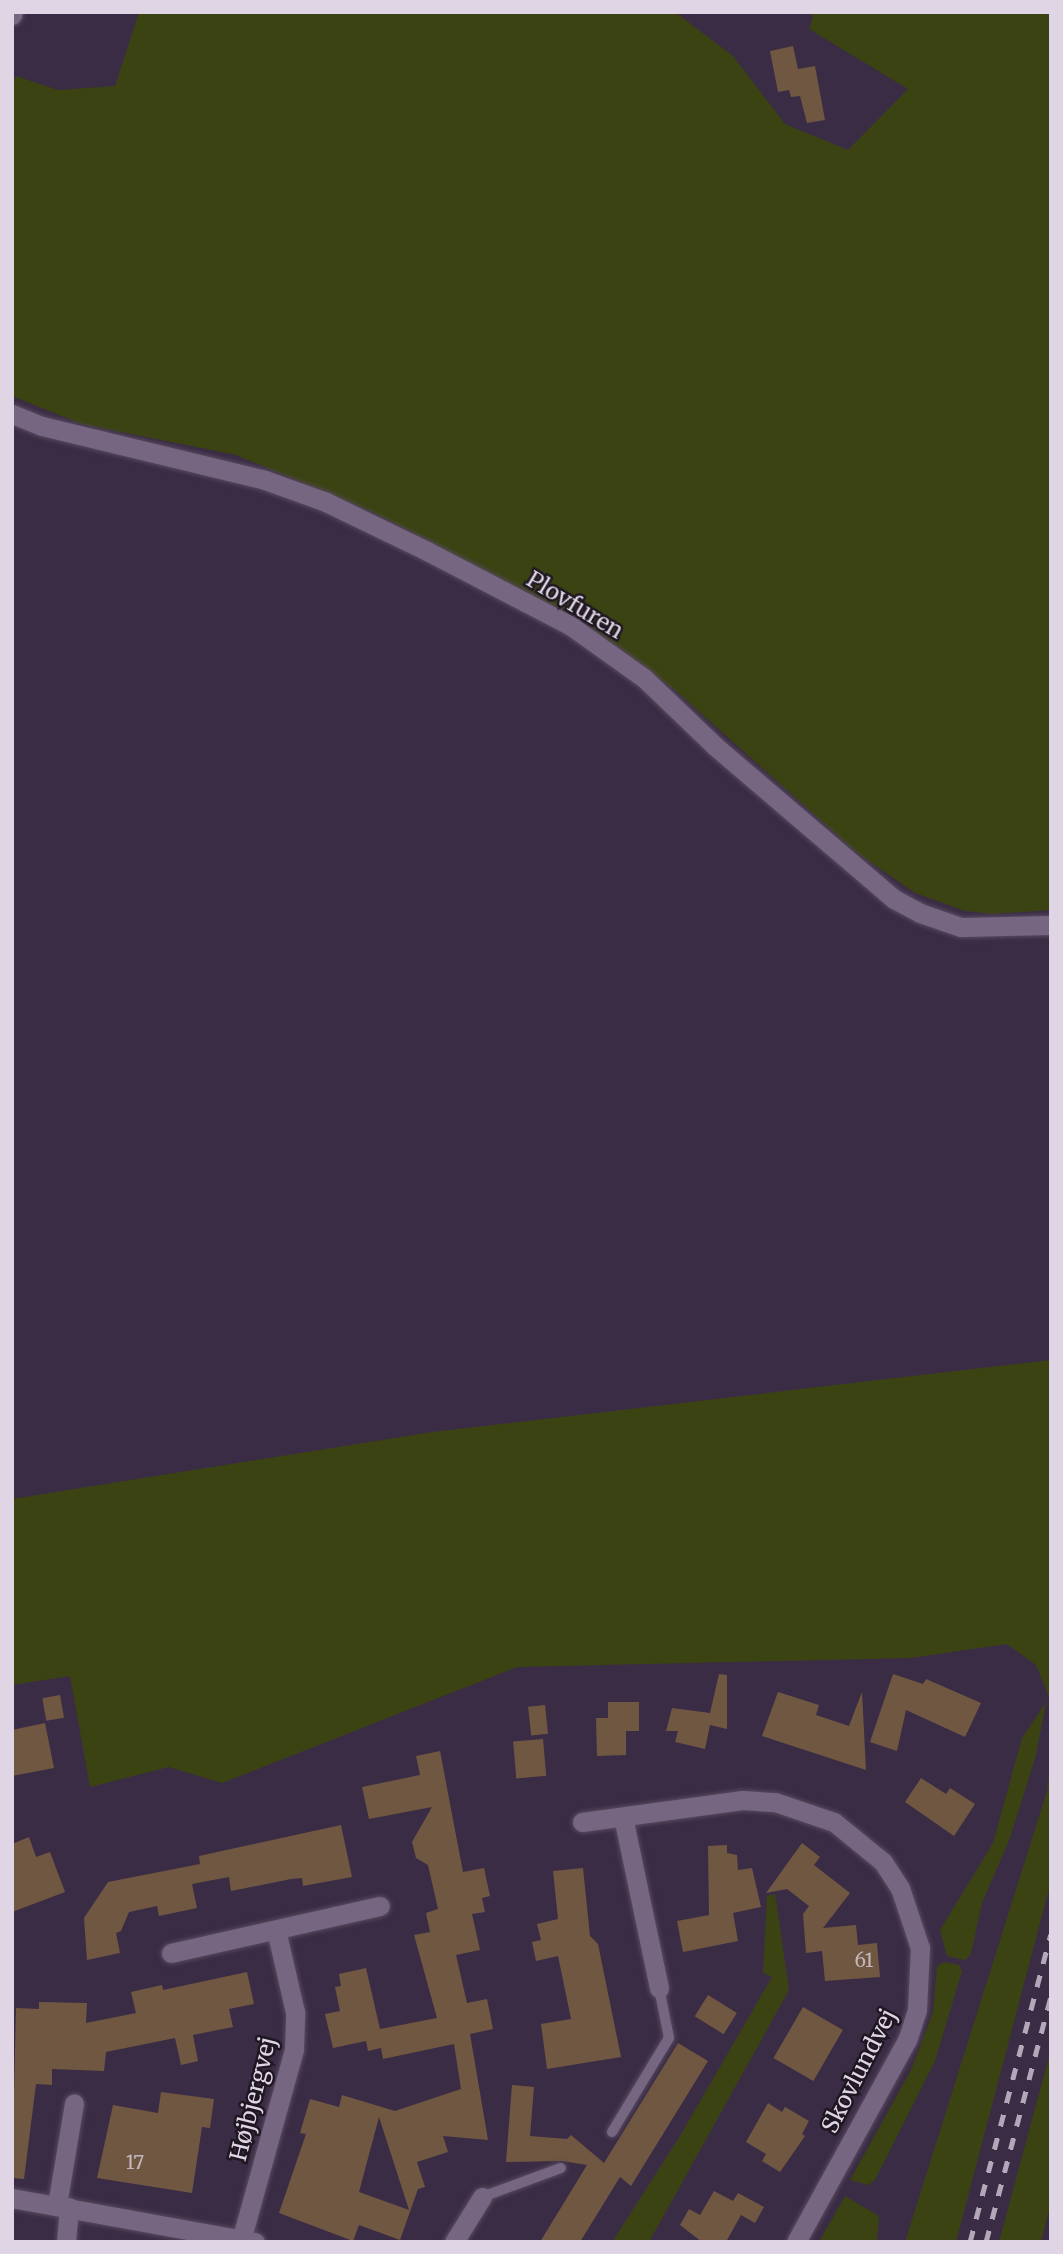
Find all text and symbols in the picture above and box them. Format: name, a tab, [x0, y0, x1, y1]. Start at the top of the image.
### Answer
street label: Plovfuren	[522, 565, 628, 645]
house number: 61	[855, 1950, 873, 1972]
street label: Skovlundvej	[816, 2004, 902, 2138]
street label: Højbjergvej	[224, 2034, 282, 2164]
house number: 17	[126, 2152, 144, 2174]

